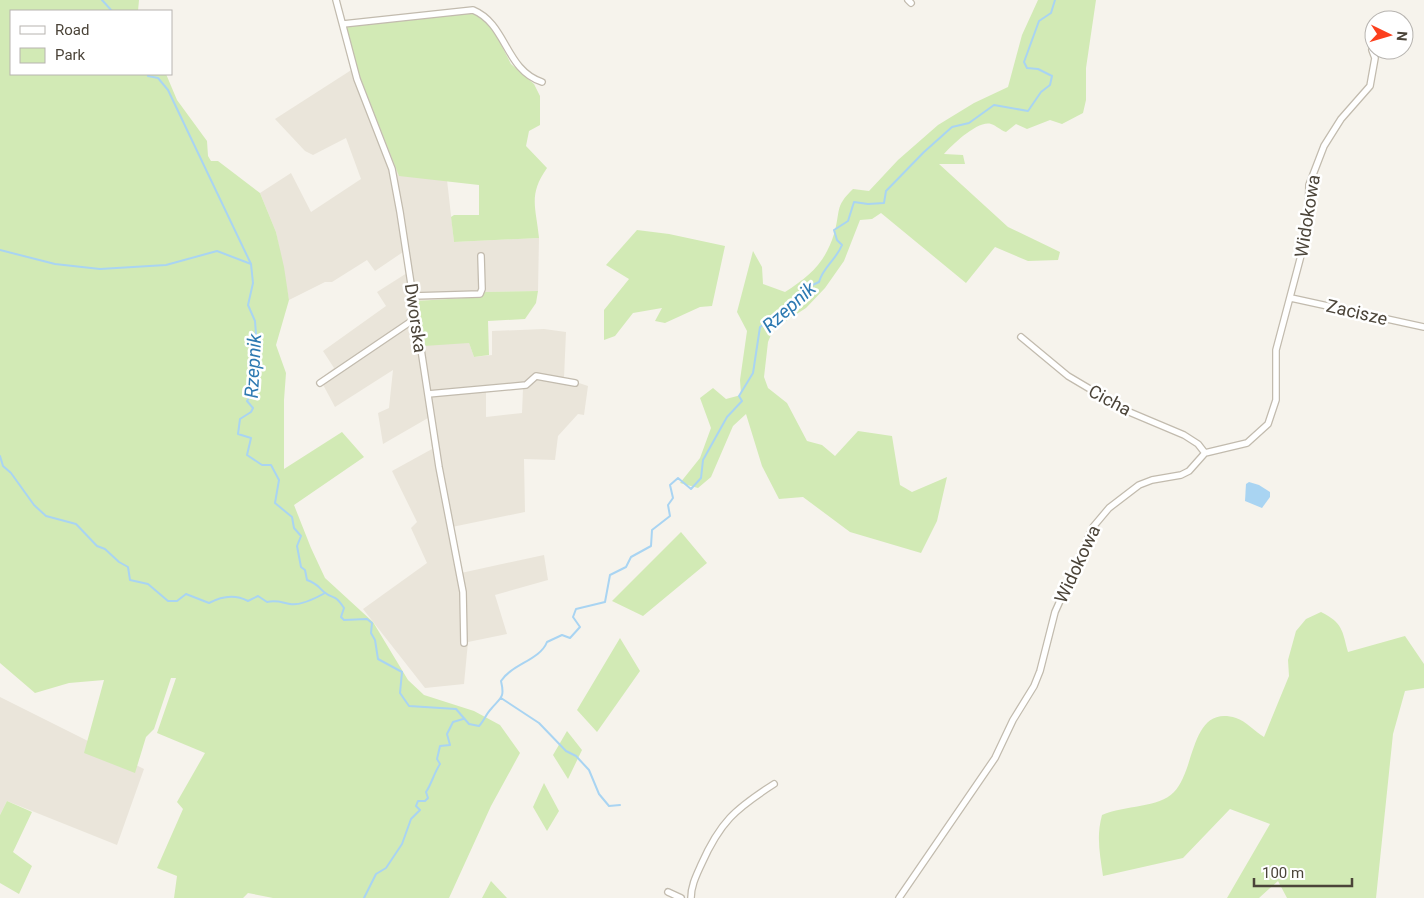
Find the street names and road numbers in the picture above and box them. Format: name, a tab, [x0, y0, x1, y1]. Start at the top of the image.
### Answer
street label: Widokowa	[1290, 173, 1324, 259]
street label: Dworska	[401, 282, 431, 354]
street label: Zacisze	[1324, 295, 1390, 329]
street label: Cicha	[1085, 380, 1135, 420]
street label: Widokowa	[1050, 522, 1104, 606]

